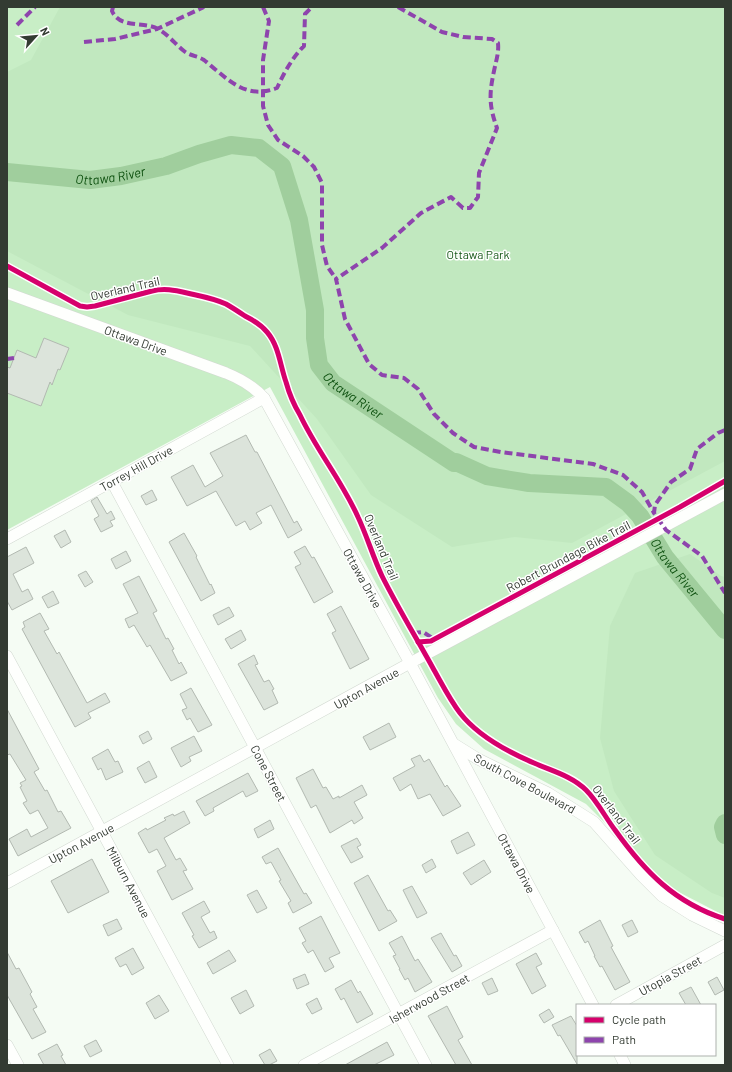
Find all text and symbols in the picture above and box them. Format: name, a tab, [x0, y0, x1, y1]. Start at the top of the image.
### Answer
north arrow	[16, 16, 56, 56]
text: N	[38, 25, 53, 37]
water label: Ottawa River	[75, 163, 147, 188]
park label: Ottawa Park	[447, 247, 509, 261]
street label: Overland Trail	[89, 273, 161, 303]
street label: Ottawa Drive	[103, 322, 169, 358]
water label: Ottawa River	[320, 369, 387, 422]
street label: Torrey Hill Drive	[97, 442, 175, 494]
street label: Overland Trail	[362, 512, 402, 582]
street label: Robert Brundage Bike Trail	[504, 517, 632, 595]
water label: Ottawa River	[647, 535, 703, 601]
street label: Ottawa Drive	[341, 546, 385, 610]
street label: Upton Avenue	[331, 664, 401, 712]
street label: Cone Street	[248, 742, 290, 804]
street label: South Cove Boulevard	[472, 750, 578, 816]
street label: Overland Trail	[590, 782, 644, 846]
street label: Upton Avenue	[46, 820, 116, 866]
street label: Ottawa Drive	[495, 831, 539, 895]
street label: Milburn Avenue	[104, 844, 154, 920]
street label: Utopia Street	[636, 952, 704, 998]
street label: Isherwood Street	[386, 970, 472, 1026]
legend	[576, 1004, 716, 1056]
text: Cycle path	[612, 1012, 666, 1026]
text: Path	[612, 1032, 636, 1046]

